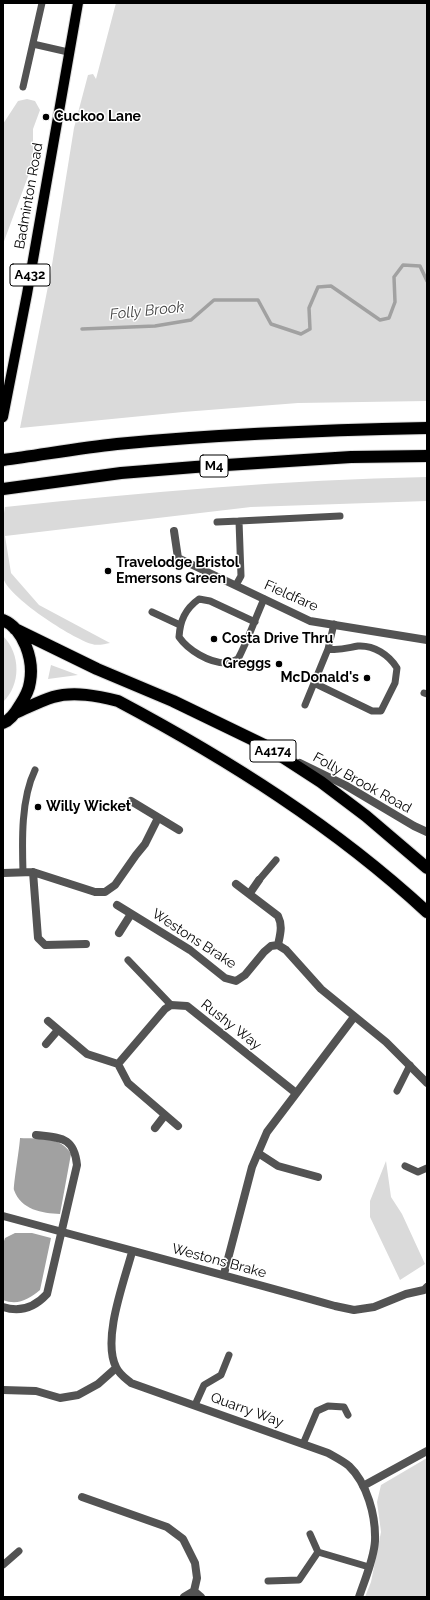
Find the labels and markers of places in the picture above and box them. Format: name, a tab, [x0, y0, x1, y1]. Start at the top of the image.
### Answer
place label: Cuckoo Lane	[54, 109, 141, 125]
marker: Cuckoo Lane	[41, 112, 51, 122]
place label: Travelodge Bristol Emersons Green	[116, 555, 239, 588]
marker: Travelodge Bristol Emersons Green	[103, 566, 113, 576]
place label: Costa Drive Thru	[222, 631, 333, 647]
marker: Costa Drive Thru	[209, 634, 219, 644]
place label: Greggs	[222, 656, 271, 672]
marker: Greggs	[274, 659, 284, 669]
place label: McDonald's	[281, 670, 359, 686]
marker: McDonald's	[362, 673, 372, 683]
place label: Willy Wicket	[46, 799, 131, 815]
marker: Willy Wicket	[33, 802, 43, 812]

